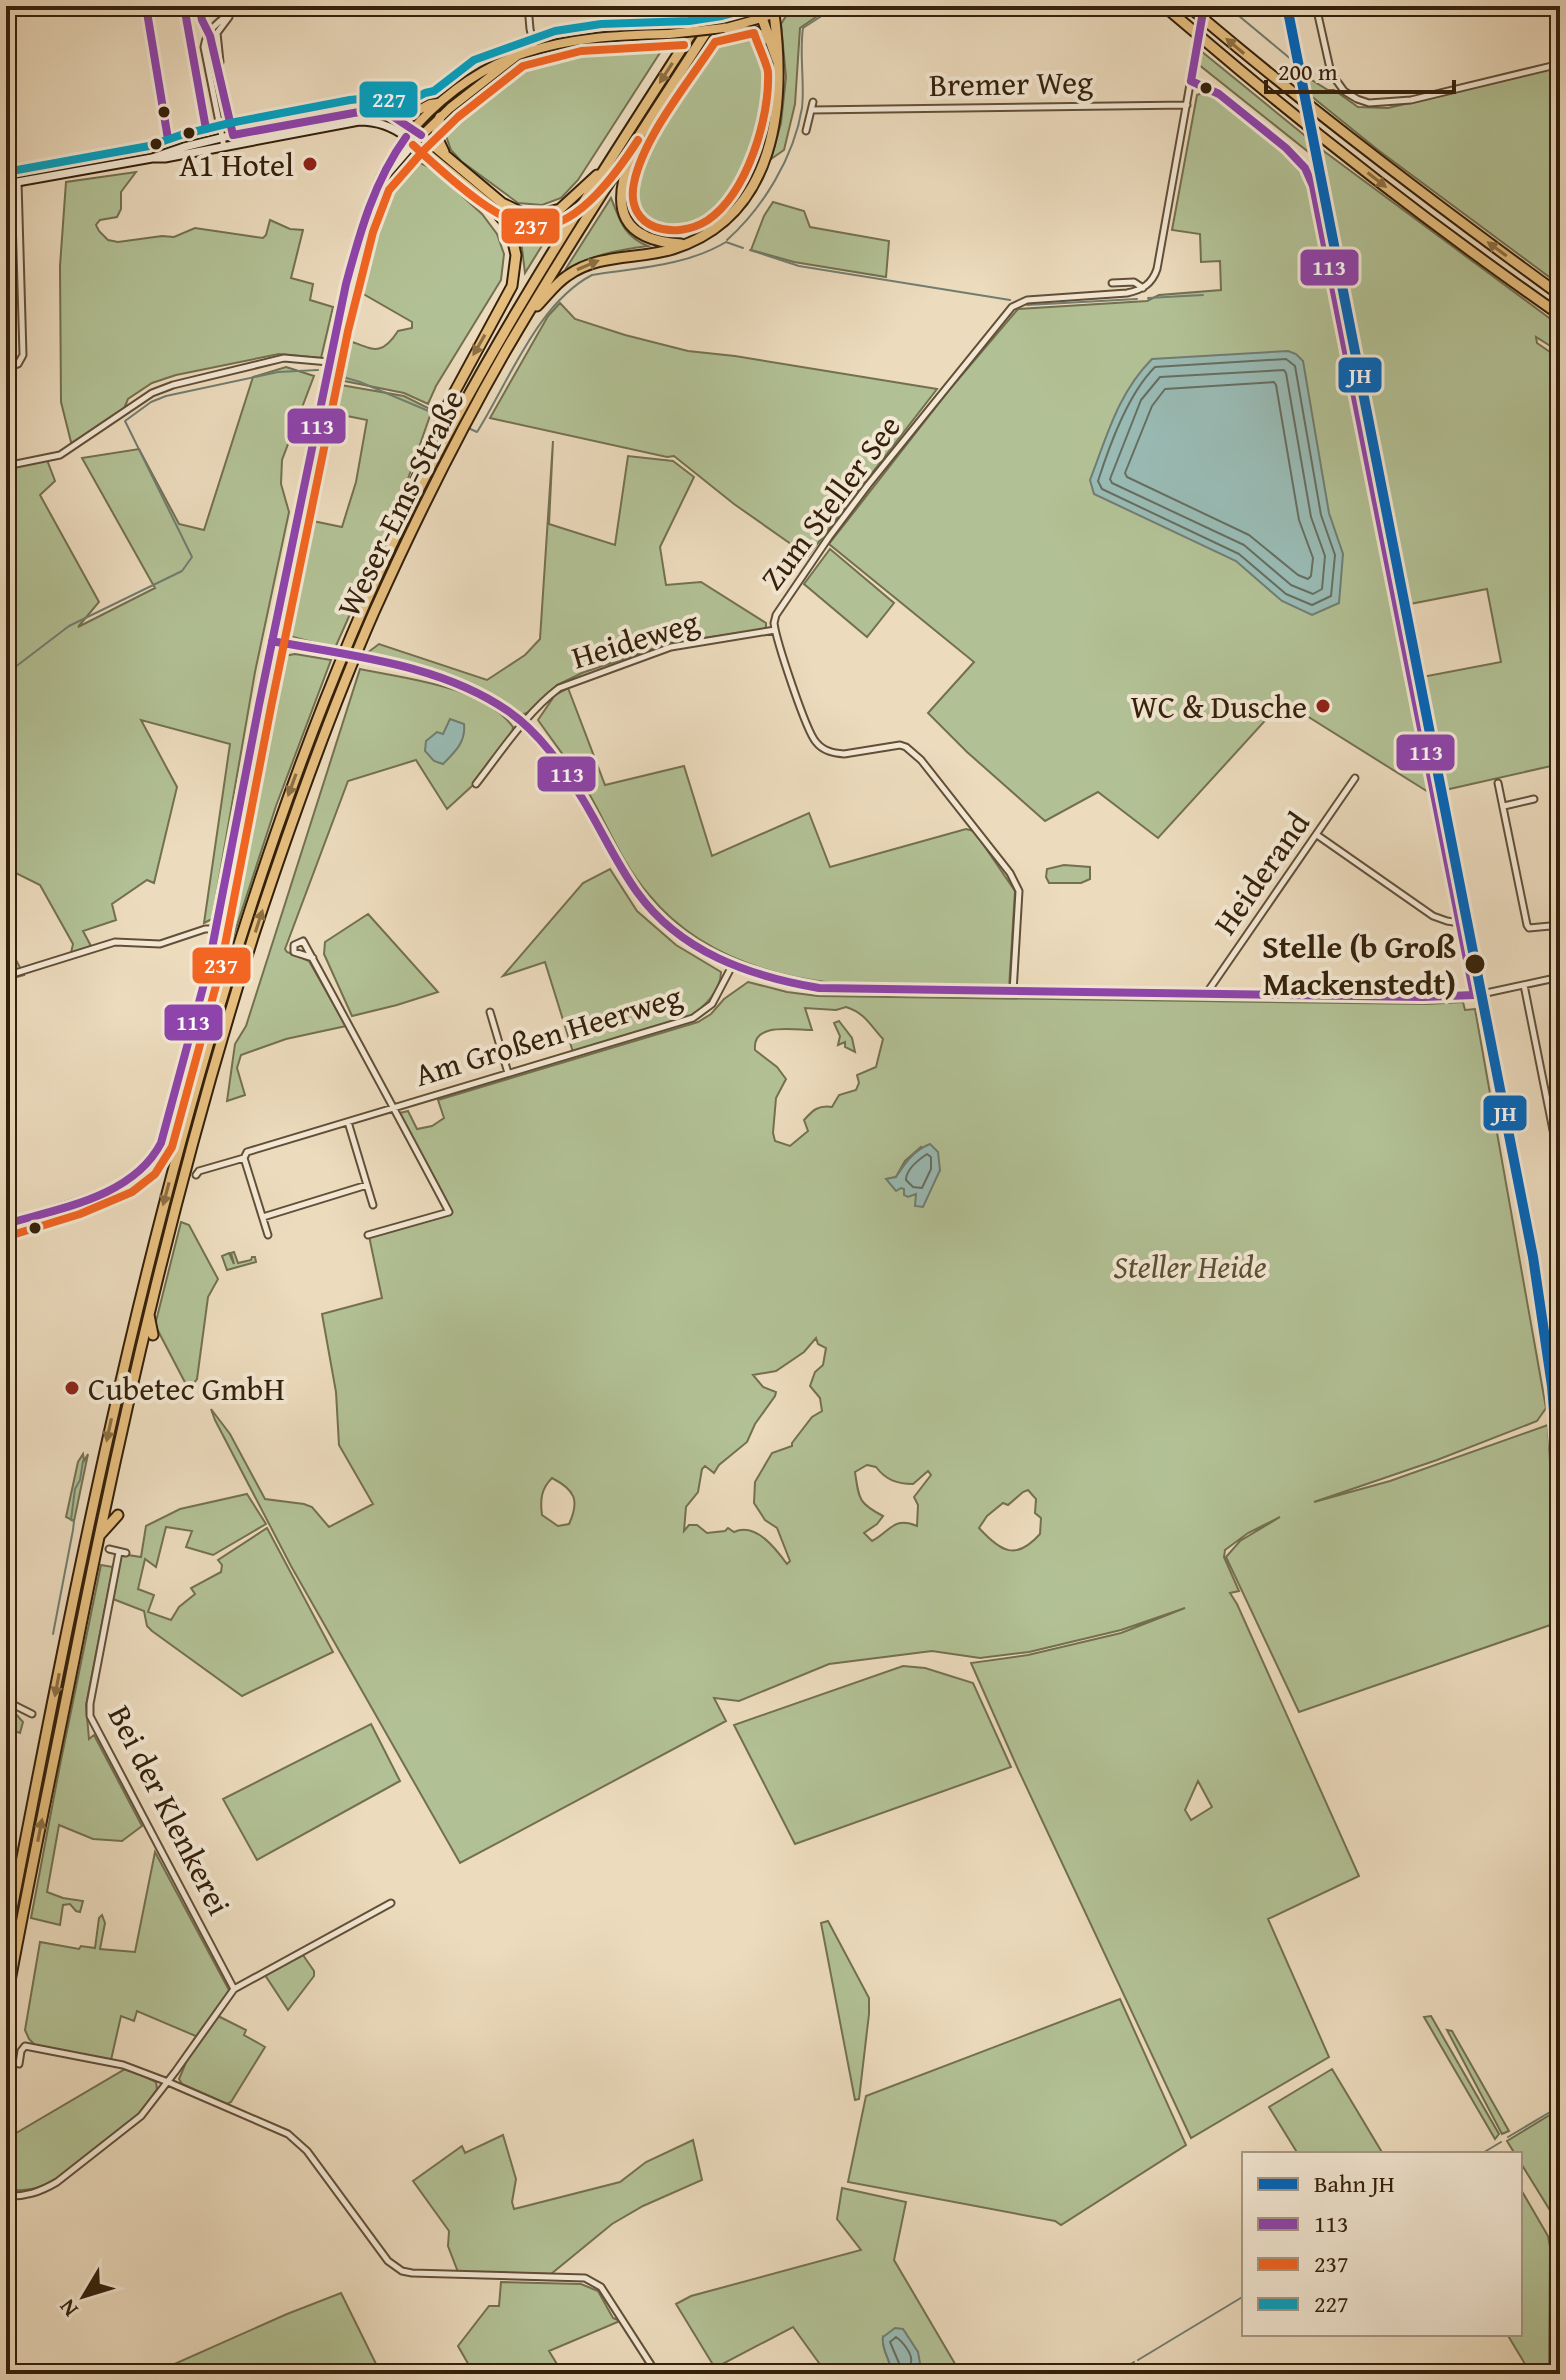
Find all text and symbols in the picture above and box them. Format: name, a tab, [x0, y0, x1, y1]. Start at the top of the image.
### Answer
one-way arrow	[1225, 38, 1245, 55]
scale bar	[1266, 44, 1454, 94]
text: 200 m	[1278, 54, 1338, 89]
street label: Bremer Weg	[929, 58, 1094, 108]
one-way arrow	[659, 62, 674, 83]
line badge: 227	[358, 80, 419, 119]
unlabelled marker	[1198, 80, 1214, 96]
text: 227	[372, 83, 406, 115]
unlabelled marker	[156, 104, 172, 120]
unlabelled marker	[181, 125, 197, 141]
unlabelled marker	[148, 136, 164, 152]
place label: A1 Hotel	[179, 141, 294, 188]
marker: A1 Hotel	[301, 155, 319, 173]
one-way arrow	[1367, 171, 1387, 188]
line badge: 237	[500, 207, 561, 245]
text: 237	[514, 210, 548, 242]
one-way arrow	[1486, 242, 1507, 257]
line badge: 113	[1299, 248, 1360, 287]
text: 113	[1312, 251, 1346, 283]
one-way arrow	[576, 259, 600, 272]
one-way arrow	[472, 334, 486, 356]
line badge: JH	[1337, 356, 1383, 394]
text: JH	[1345, 359, 1371, 391]
street label: Weser-Ems-Straße	[325, 381, 475, 625]
street label: Zum Steller See	[749, 405, 911, 599]
line badge: 113	[286, 407, 347, 445]
text: 113	[300, 410, 334, 442]
street label: Heideweg	[566, 597, 704, 681]
place label: WC & Dusche	[1131, 683, 1307, 730]
marker: WC & Dusche	[1314, 697, 1332, 715]
line badge: 113	[1395, 733, 1456, 772]
text: 113	[1409, 736, 1443, 768]
line badge: 113	[536, 755, 597, 793]
text: 113	[550, 758, 584, 790]
one-way arrow	[285, 774, 298, 798]
street label: Heiderand	[1201, 802, 1321, 944]
one-way arrow	[253, 909, 265, 933]
place label: Stelle (b Groß Mackenstedt)	[1262, 923, 1456, 1007]
line badge: 237	[191, 946, 252, 985]
text: 237	[204, 949, 238, 981]
marker: Stelle (b Groß Mackenstedt)	[1463, 952, 1487, 976]
street label: Am Großen Heerweg	[409, 972, 687, 1098]
line badge: 113	[163, 1003, 224, 1042]
text: 113	[176, 1006, 210, 1038]
line badge: JH	[1482, 1094, 1528, 1132]
text: JH	[1490, 1097, 1516, 1129]
one-way arrow	[160, 1182, 172, 1207]
unlabelled marker	[27, 1220, 43, 1236]
park label: Steller Heide	[1113, 1243, 1267, 1290]
place label: Cubetec GmbH	[88, 1365, 285, 1412]
marker: Cubetec GmbH	[63, 1379, 81, 1397]
one-way arrow	[102, 1418, 115, 1443]
one-way arrow	[50, 1673, 62, 1698]
street label: Bei der Klenkerei	[97, 1697, 243, 1923]
one-way arrow	[34, 1817, 47, 1842]
legend	[1242, 2152, 1522, 2336]
text: Bahn JH	[1314, 2166, 1395, 2201]
text: 113	[1314, 2206, 1349, 2241]
text: 237	[1314, 2246, 1349, 2281]
north arrow	[44, 2256, 124, 2336]
text: 227	[1314, 2286, 1349, 2321]
text: N	[51, 2292, 85, 2324]

